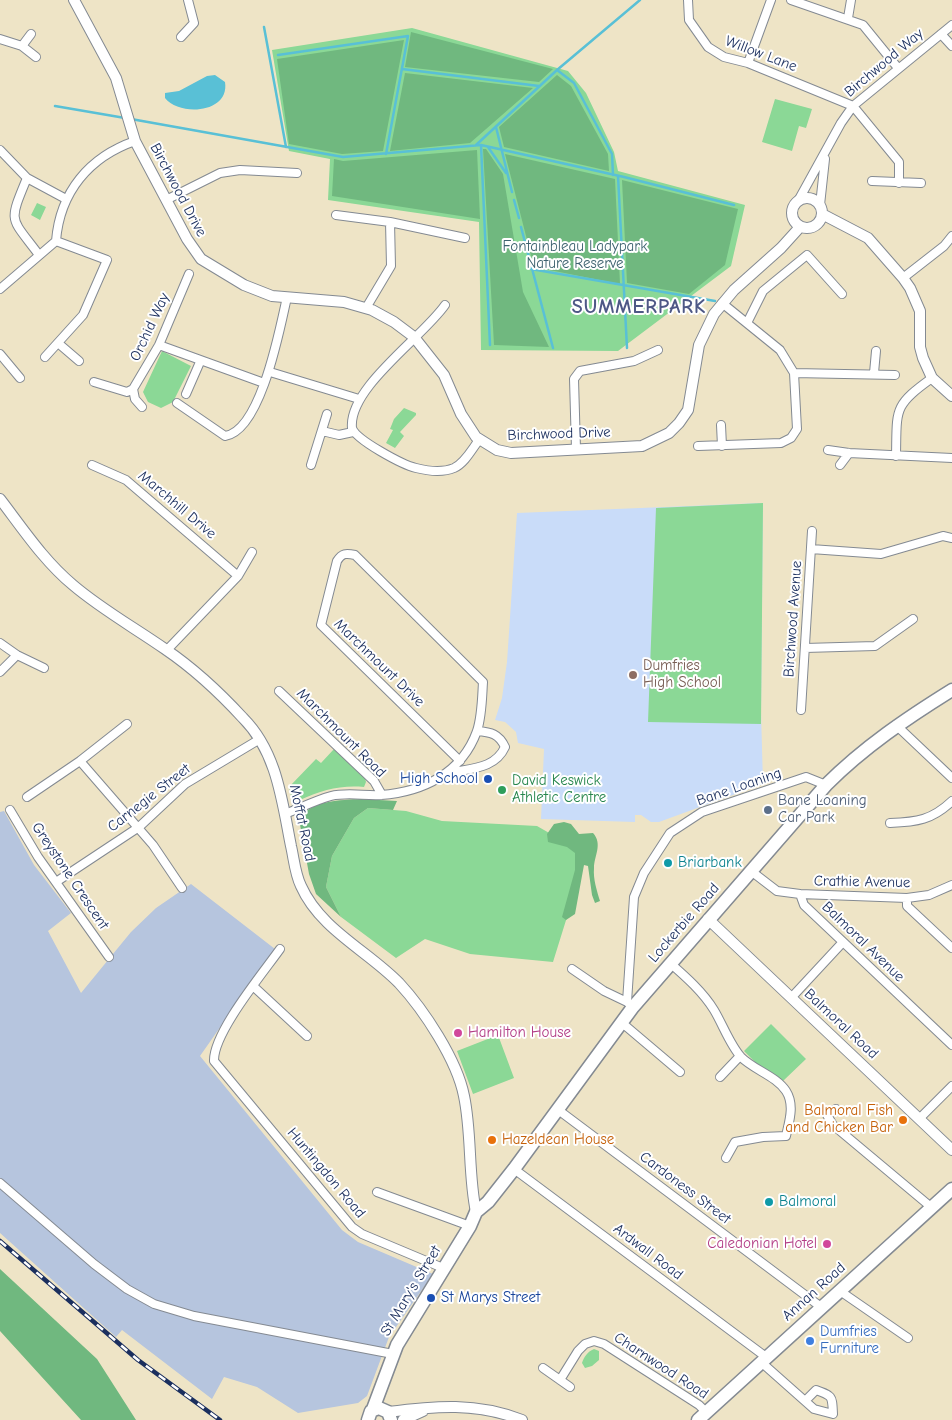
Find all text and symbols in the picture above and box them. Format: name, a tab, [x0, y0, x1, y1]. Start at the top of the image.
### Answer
street label: Birchwood Way	[841, 25, 927, 101]
street label: Willow Lane	[722, 32, 800, 76]
street label: Birchwood Drive	[146, 140, 210, 240]
park label: Fontainbleau Ladypark Nature Reserve	[502, 238, 648, 273]
street label: Orchid Way	[126, 290, 174, 364]
district label: SUMMERPARK	[571, 295, 707, 319]
street label: Birchwood Drive	[507, 423, 611, 445]
street label: Marchhill Drive	[134, 467, 220, 543]
street label: Birchwood Avenue	[780, 560, 806, 678]
street label: Marchmount Drive	[330, 615, 428, 711]
place label: Dumfries High School	[643, 657, 721, 692]
marker: Dumfries High School	[627, 669, 639, 681]
street label: Marchmount Road	[293, 685, 389, 781]
street label: Carnegie Street	[104, 760, 194, 836]
street label: Bane Loaning	[694, 764, 784, 810]
place label: High School	[400, 770, 478, 788]
place label: David Keswick Athletic Centre	[512, 772, 606, 807]
marker: High School	[482, 773, 494, 785]
street label: Moffat Road	[285, 783, 319, 863]
marker: David Keswick Athletic Centre	[496, 784, 508, 796]
place label: Bane Loaning Car Park	[778, 792, 867, 827]
marker: Bane Loaning Car Park	[762, 804, 774, 816]
street label: Greystone Crescent	[27, 819, 113, 933]
place label: Briarbank	[678, 854, 742, 872]
marker: Briarbank	[662, 857, 674, 869]
street label: Crathie Avenue	[814, 872, 910, 892]
street label: Lockerbie Road	[645, 880, 723, 966]
street label: Balmoral Avenue	[818, 898, 908, 986]
street label: Balmoral Road	[800, 985, 882, 1063]
place label: Hamilton House	[468, 1024, 571, 1042]
marker: Hamilton House	[452, 1027, 464, 1039]
place label: Balmoral Fish and Chicken Bar	[785, 1102, 893, 1137]
marker: Balmoral Fish and Chicken Bar	[897, 1114, 909, 1126]
street label: Huntingdon Road	[283, 1124, 369, 1222]
place label: Hazeldean House	[502, 1131, 614, 1149]
marker: Hazeldean House	[486, 1134, 498, 1146]
street label: Cardoness Street	[636, 1148, 734, 1228]
place label: Balmoral	[779, 1193, 836, 1211]
marker: Balmoral	[763, 1196, 775, 1208]
street label: Ardwall Road	[610, 1220, 686, 1284]
place label: Caledonian Hotel	[707, 1235, 817, 1253]
marker: Caledonian Hotel	[821, 1238, 833, 1250]
street label: St Mary's Street	[377, 1243, 445, 1339]
street label: Annan Road	[779, 1259, 849, 1325]
place label: St Marys Street	[441, 1289, 540, 1307]
marker: St Marys Street	[425, 1292, 437, 1304]
place label: Dumfries Furniture	[820, 1323, 879, 1358]
street label: Charnwood Road	[610, 1329, 712, 1403]
marker: Dumfries Furniture	[804, 1335, 816, 1347]

